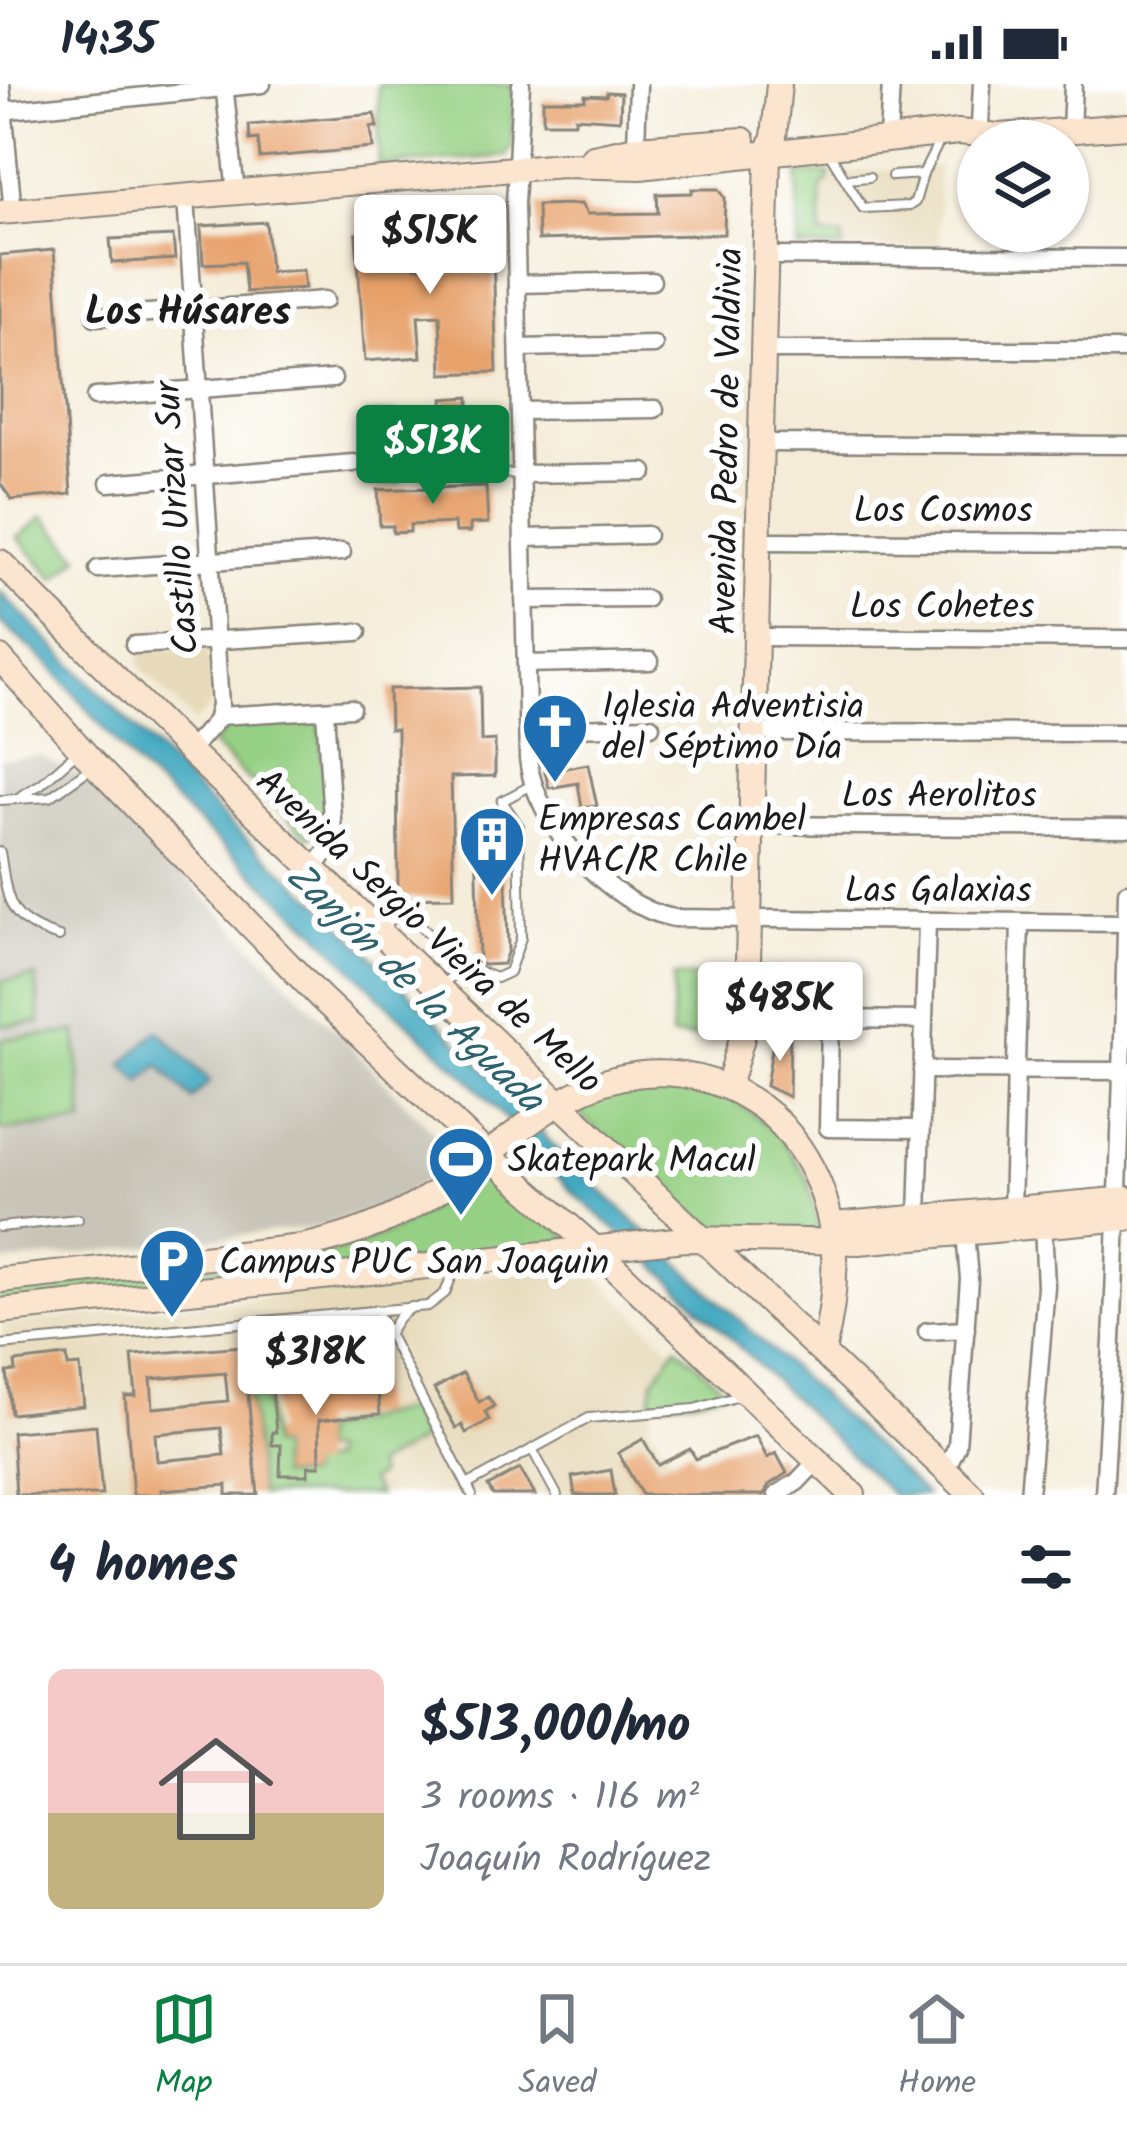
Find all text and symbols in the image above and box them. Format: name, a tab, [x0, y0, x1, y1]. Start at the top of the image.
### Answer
text: 14:35	[60, 6, 157, 78]
map controls	[957, 120, 1089, 252]
button: layers	[957, 120, 1089, 252]
pin: $515K	[346, 195, 514, 297]
text: $515K	[381, 203, 479, 265]
street label: Avenida Pedro de Valdivia	[697, 247, 760, 635]
district label: Los Húsares	[85, 283, 291, 345]
street label: Castillo Urizar Sur	[140, 377, 216, 656]
pin: $513K	[349, 405, 517, 507]
text: $513K	[383, 413, 483, 475]
street label: Los Cosmos	[853, 484, 1033, 541]
street label: Los Cohetes	[850, 580, 1034, 637]
place label: Iglesia Adventisia del Séptimo Día	[602, 680, 864, 778]
church icon: Iglesia Adventisia del Séptimo Día	[520, 691, 590, 785]
street label: Avenida Sergio Vieira de Mello	[241, 756, 614, 1109]
street label: Los Aerolitos	[841, 769, 1037, 826]
place label: Empresas Cambel HVAC/R Chile	[538, 793, 806, 891]
building icon: Empresas Cambel HVAC/R Chile	[457, 804, 527, 898]
water label: Zanjón de la Aguada	[269, 848, 559, 1131]
street label: Las Galaxias	[844, 864, 1032, 921]
pin: $485K	[696, 962, 864, 1064]
text: $485K	[725, 970, 835, 1032]
sports icon: Skatepark Macul	[426, 1124, 496, 1218]
place label: Skatepark Macul	[508, 1134, 756, 1191]
parking icon: Campus PUC San Joaquin	[137, 1226, 207, 1320]
place label: Campus PUC San Joaquin	[219, 1236, 609, 1293]
pin: $318K	[232, 1316, 400, 1418]
text: $318K	[265, 1324, 367, 1386]
text: 4 homes	[48, 1527, 238, 1608]
icon: filters	[1013, 1534, 1079, 1600]
text: $513,000/mo	[420, 1687, 691, 1768]
icon: home	[144, 1717, 288, 1861]
text: 3 rooms · 116 m²	[420, 1768, 699, 1830]
text: Joaquín Rodríguez	[420, 1830, 711, 1892]
tab: Map	[151, 1986, 217, 2111]
tab: Saved	[518, 1986, 597, 2111]
tab: Home	[898, 1986, 976, 2111]

